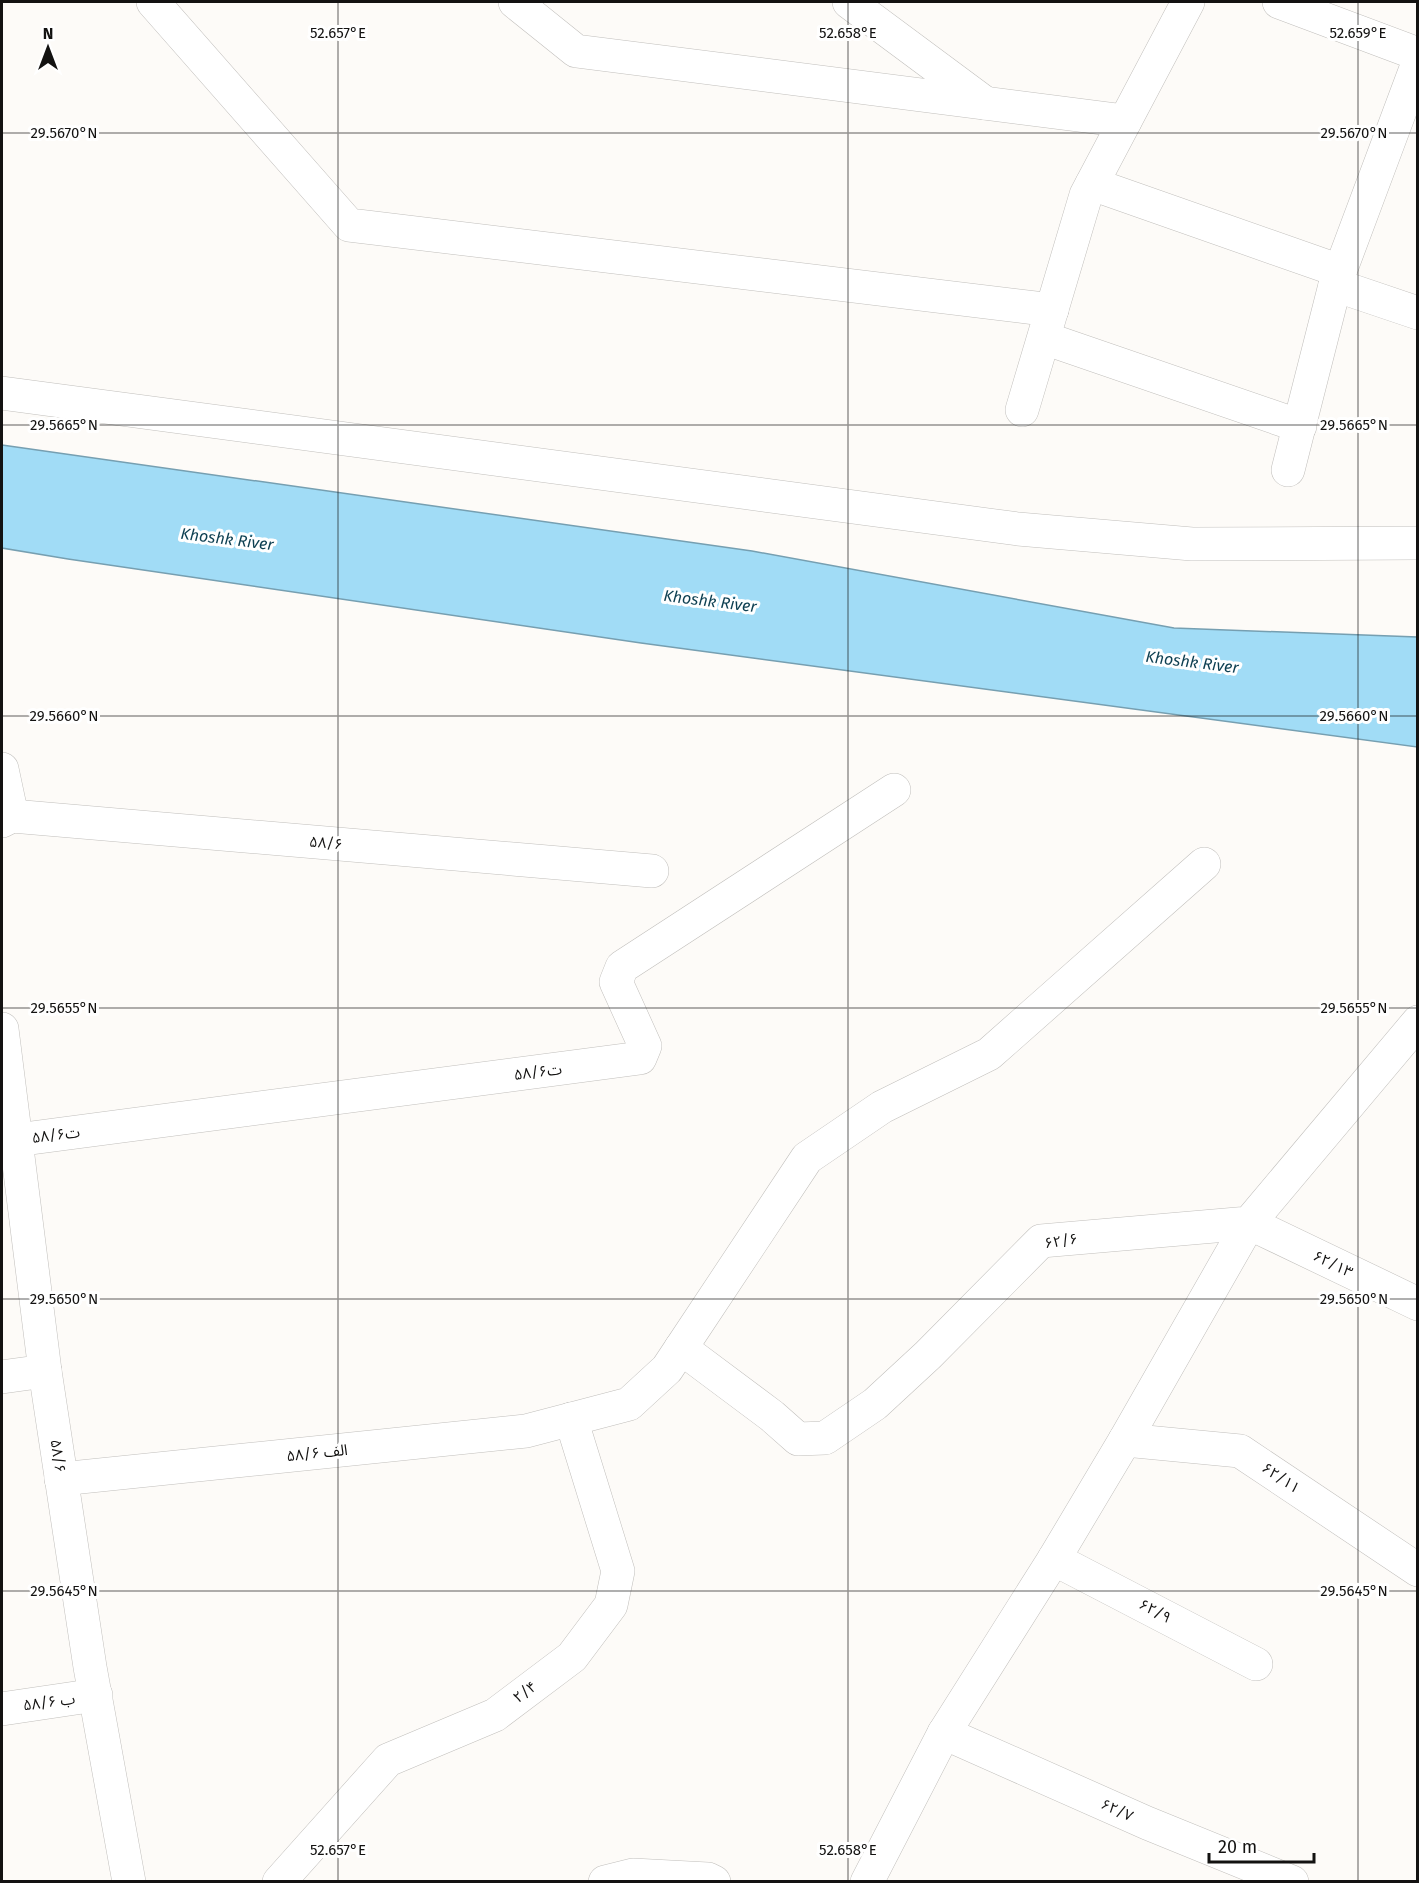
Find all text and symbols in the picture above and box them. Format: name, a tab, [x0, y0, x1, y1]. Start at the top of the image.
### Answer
north arrow	[18, 18, 78, 78]
text: N	[43, 24, 53, 43]
text: 52.657°E	[310, 24, 366, 42]
text: 52.658°E	[819, 24, 877, 42]
text: 52.659°E	[1329, 24, 1387, 42]
text: 29.5670°N	[31, 124, 97, 142]
text: 29.5670°N	[1321, 124, 1387, 142]
text: 29.5665°N	[30, 416, 98, 434]
text: 29.5665°N	[1320, 416, 1388, 434]
water label: Khoshk River	[179, 524, 275, 554]
water label: Khoshk River	[662, 586, 758, 616]
water label: Khoshk River	[1144, 647, 1240, 677]
text: 29.5660°N	[30, 707, 98, 725]
text: 29.5660°N	[1320, 707, 1388, 725]
street label: ۵۸/۶	[309, 833, 343, 853]
text: 29.5655°N	[30, 999, 98, 1017]
text: 29.5655°N	[1320, 999, 1388, 1017]
street label: ۵۸/۶ت	[513, 1060, 563, 1084]
street label: ۵۸/۶ت	[31, 1123, 81, 1147]
street label: ۶۲/۶	[1043, 1229, 1079, 1253]
street label: ۶۲/۱۳	[1310, 1247, 1356, 1282]
text: 29.5650°N	[30, 1290, 98, 1308]
text: 29.5650°N	[1320, 1290, 1388, 1308]
street label: ۵۸/۶	[46, 1438, 70, 1474]
street label: ۵۸/۶ الف	[285, 1441, 349, 1465]
street label: ۶۲/۱۱	[1259, 1459, 1303, 1497]
text: 29.5645°N	[30, 1582, 98, 1600]
text: 29.5645°N	[1320, 1582, 1388, 1600]
street label: ۶۲/۹	[1136, 1595, 1174, 1627]
street label: ۲/۴	[510, 1677, 540, 1707]
street label: ۵۸/۶ ب	[22, 1689, 76, 1715]
street label: ۶۲/۷	[1098, 1795, 1136, 1825]
scale bar	[1209, 1826, 1314, 1864]
text: 20 m	[1218, 1836, 1257, 1858]
text: 52.657°E	[310, 1841, 366, 1859]
text: 52.658°E	[819, 1841, 877, 1859]

